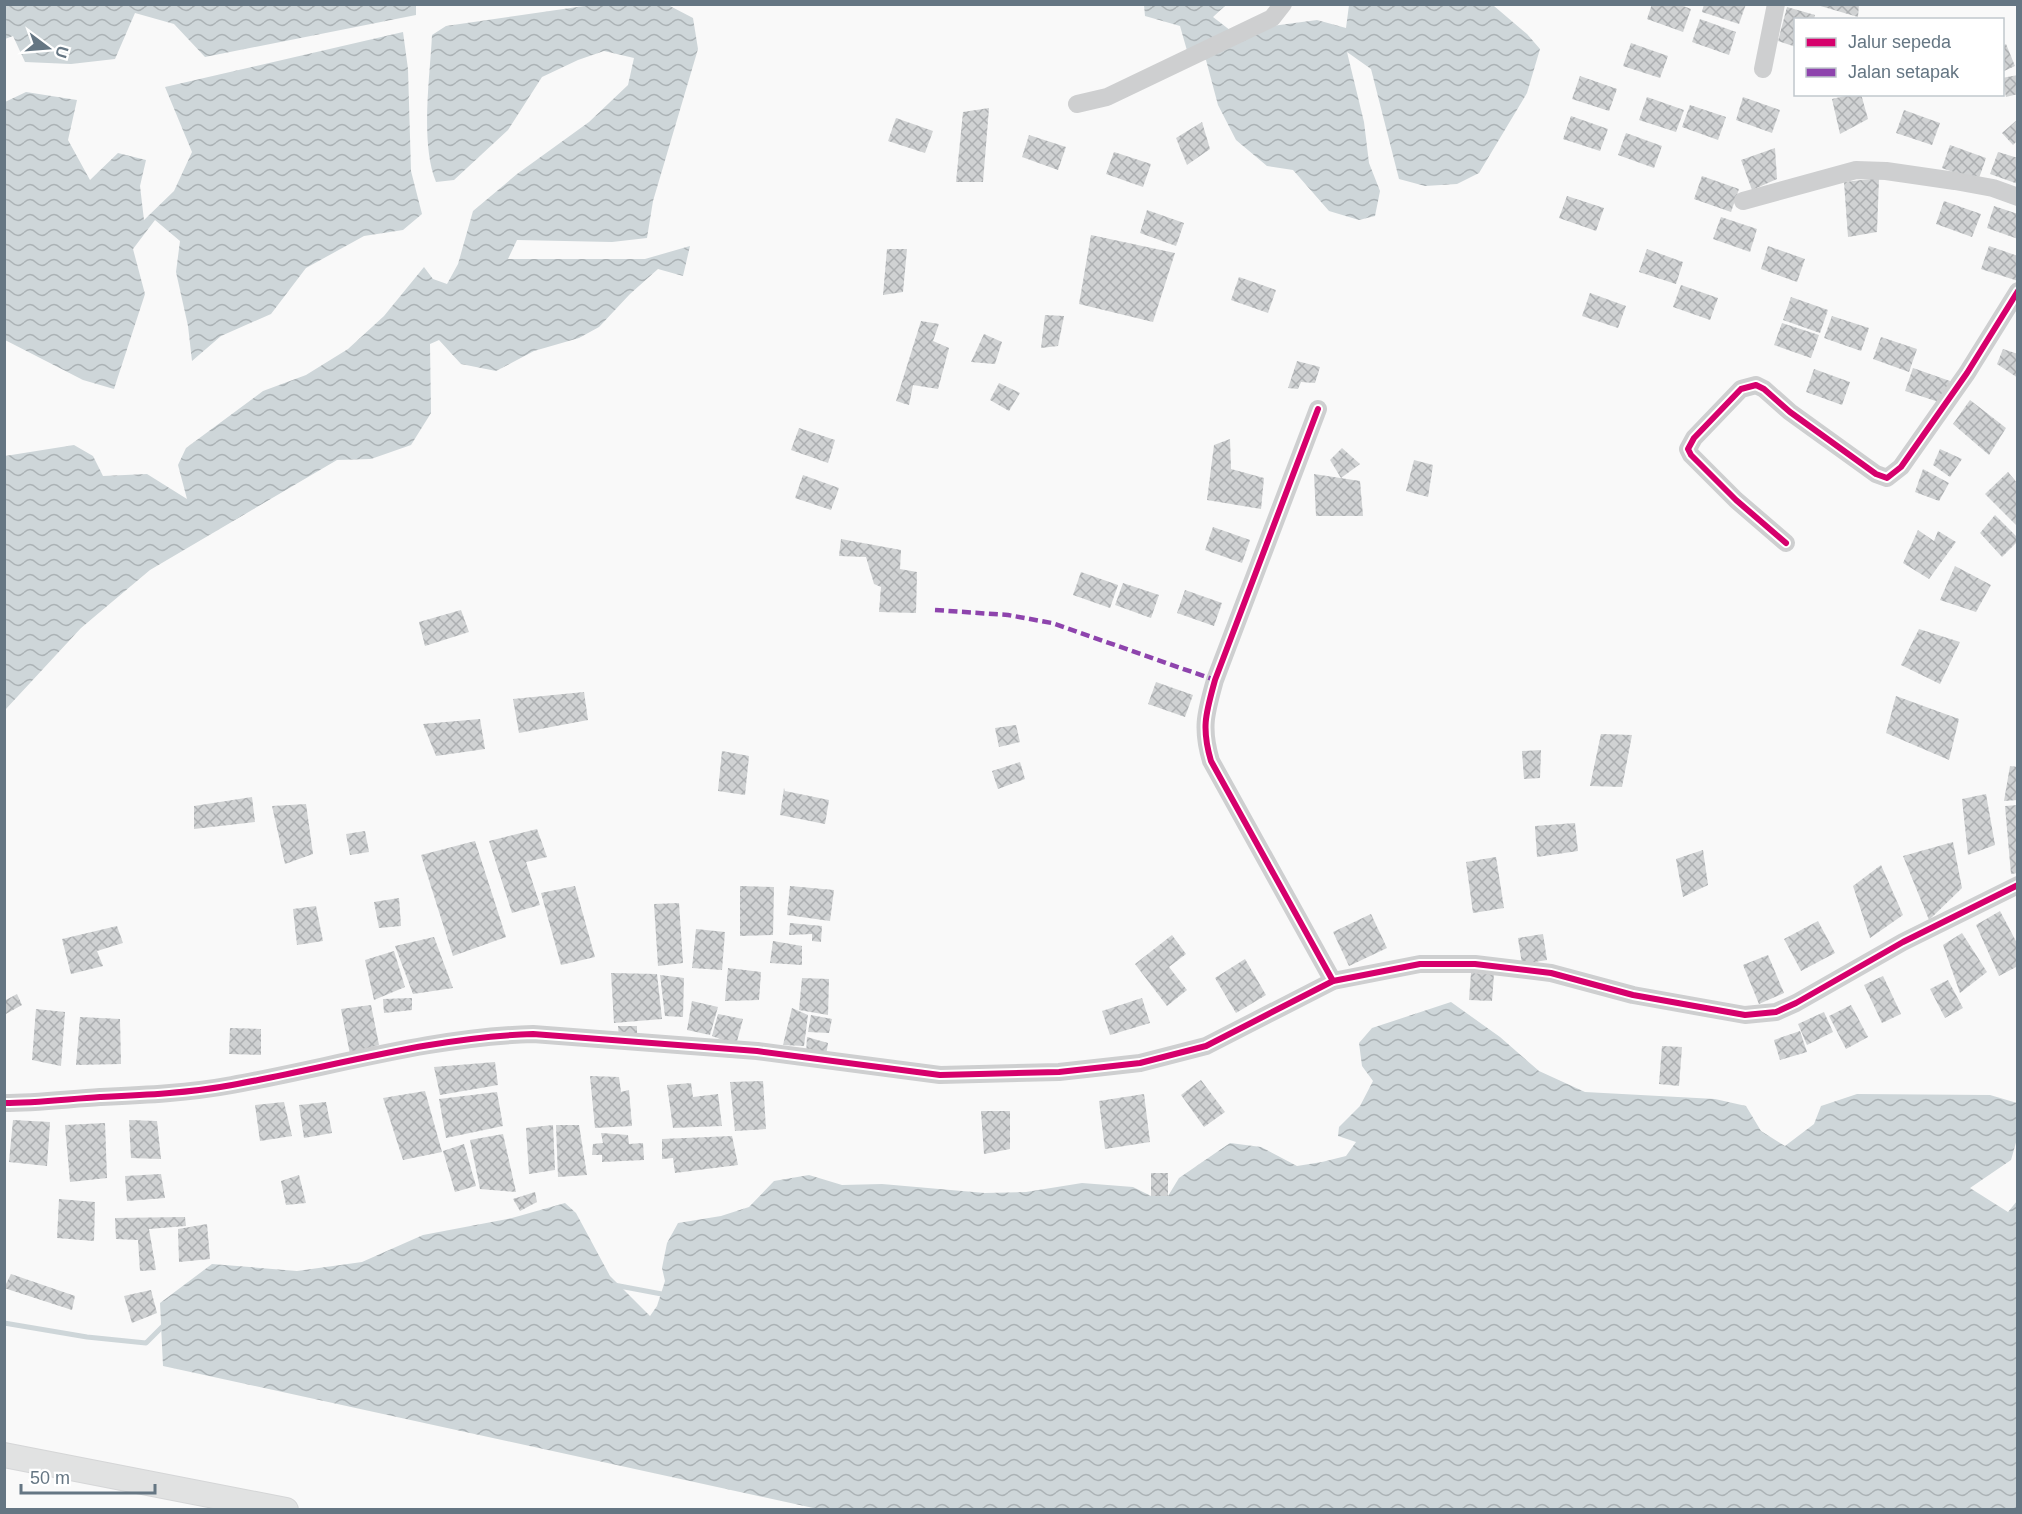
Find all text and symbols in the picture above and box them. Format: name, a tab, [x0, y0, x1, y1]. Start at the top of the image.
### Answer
north arrow	[18, 18, 78, 78]
legend	[1794, 18, 2004, 96]
text: Jalur sepeda	[1848, 32, 1952, 52]
text: U	[52, 44, 72, 60]
text: Jalan setapak	[1848, 62, 1960, 82]
scale bar	[21, 1457, 154, 1495]
text: 50 m	[30, 1468, 70, 1488]

